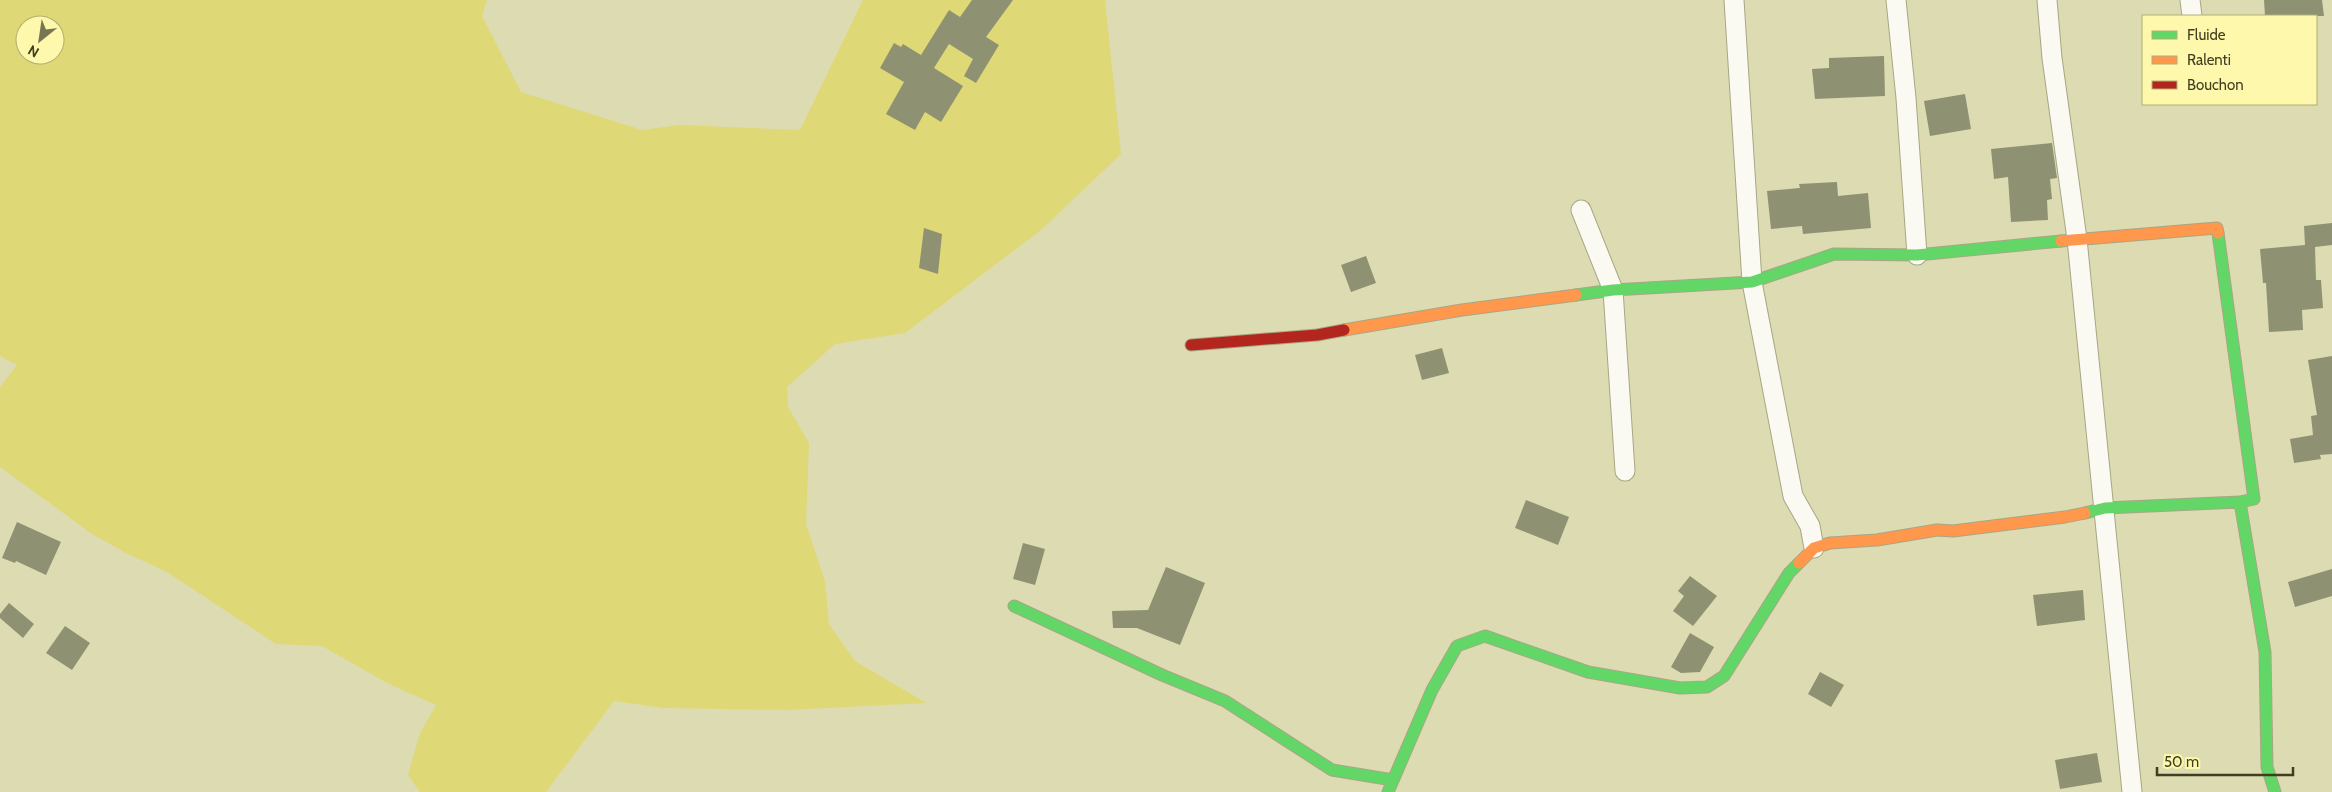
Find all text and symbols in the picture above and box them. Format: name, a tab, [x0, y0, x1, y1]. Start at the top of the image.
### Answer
north arrow	[15, 15, 65, 65]
legend	[2142, 15, 2317, 105]
text: Fluide	[2187, 26, 2226, 44]
text: N	[25, 41, 42, 62]
text: Ralenti	[2187, 51, 2231, 69]
text: Bouchon	[2187, 76, 2244, 94]
scale bar	[2157, 744, 2293, 776]
text: 50 m	[2164, 753, 2199, 771]

